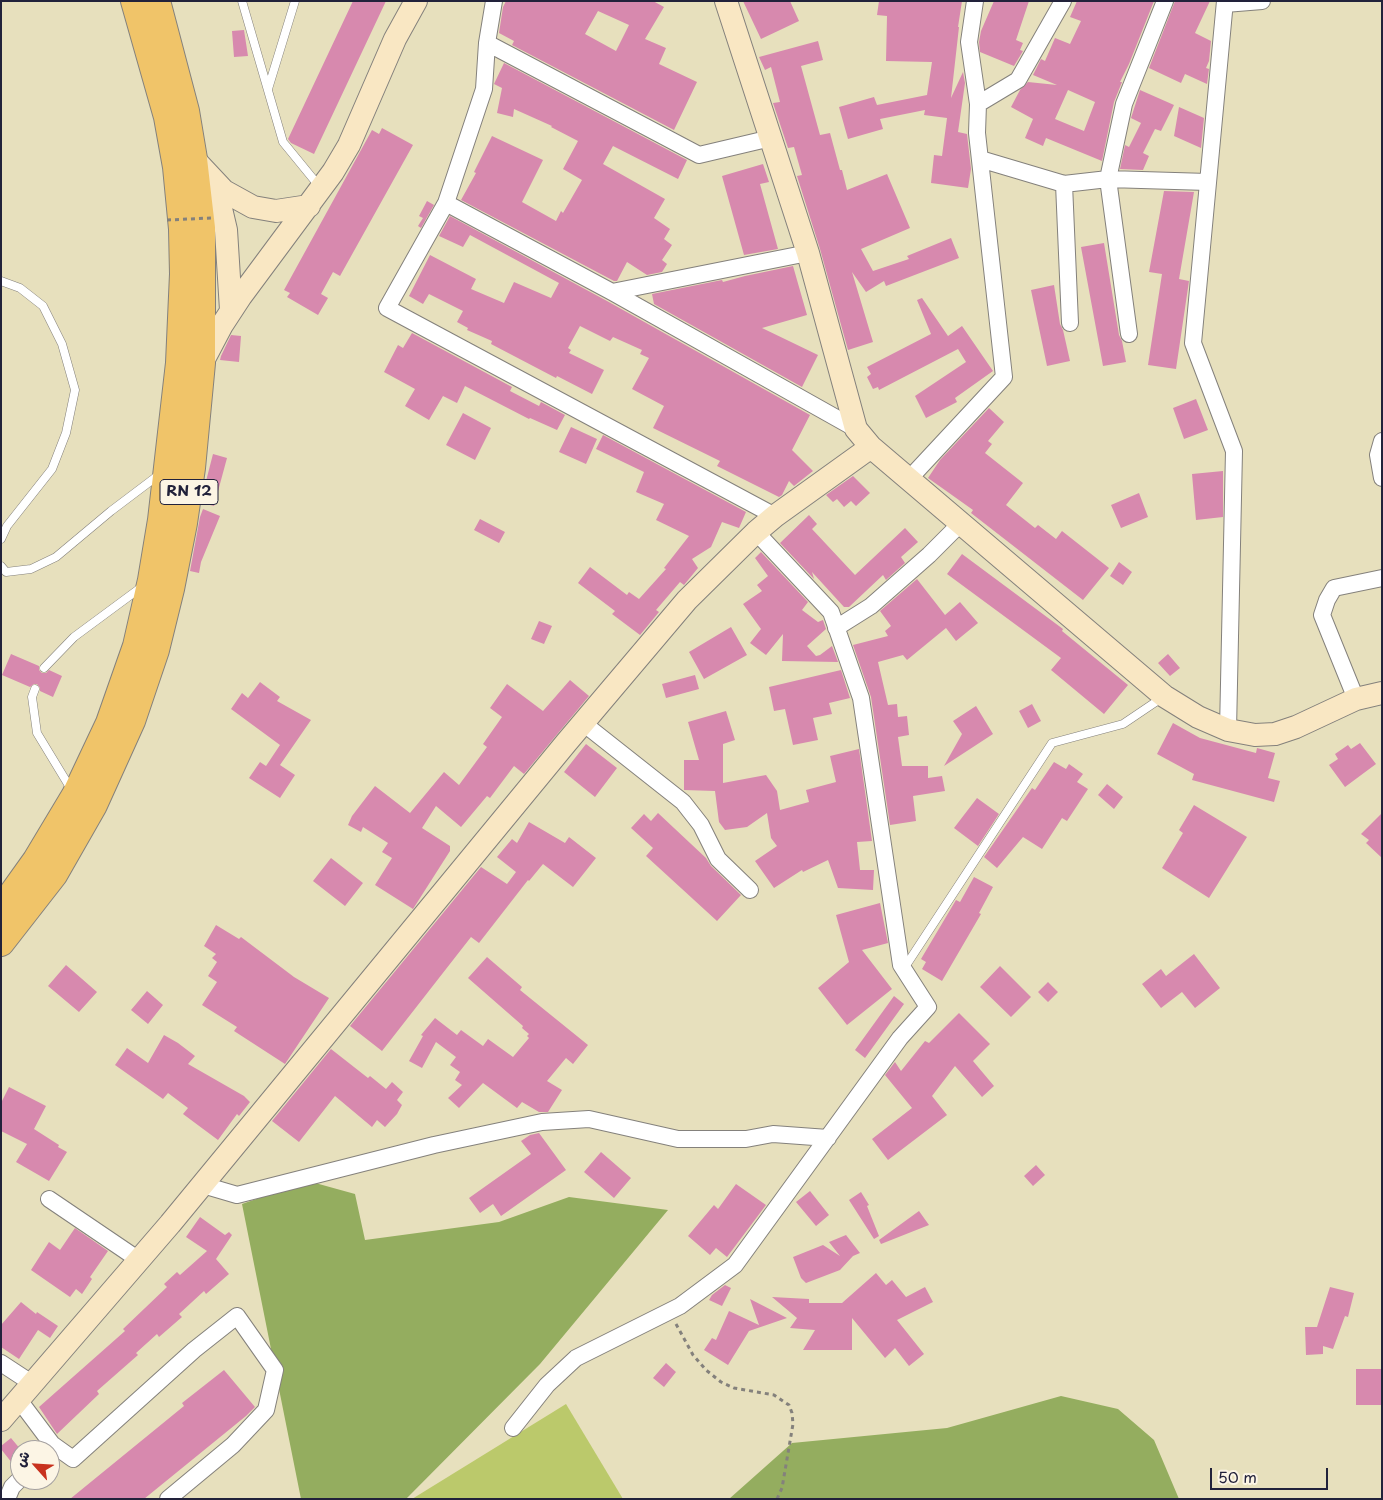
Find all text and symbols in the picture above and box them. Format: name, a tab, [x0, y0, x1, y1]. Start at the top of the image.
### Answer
road number: RN 12	[160, 480, 218, 504]
north arrow	[10, 1440, 60, 1490]
text: ش	[9, 1447, 35, 1470]
scale bar	[1213, 1458, 1330, 1490]
text: 50 m	[1218, 1465, 1257, 1488]

